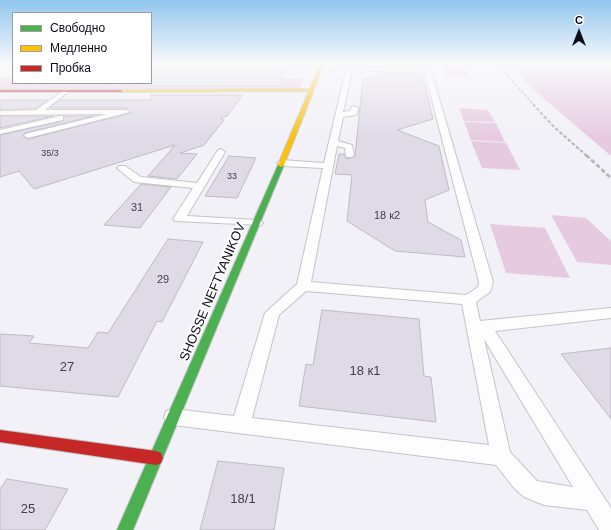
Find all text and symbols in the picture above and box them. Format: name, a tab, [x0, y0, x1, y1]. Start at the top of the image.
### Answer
legend	[12, 12, 152, 84]
north arrow	[559, 12, 599, 52]
text: С	[575, 14, 583, 26]
text: Свободно	[50, 21, 105, 35]
text: Медленно	[50, 41, 107, 55]
text: Пробка	[50, 61, 91, 75]
house number: 35/3	[41, 149, 59, 159]
house number: 33	[227, 172, 237, 182]
house number: 31	[131, 201, 143, 215]
house number: 18 к2	[374, 209, 400, 223]
street label: SHOSSE NEFTYANIKOV	[177, 221, 249, 363]
house number: 29	[157, 273, 169, 287]
house number: 27	[60, 359, 74, 375]
house number: 18 к1	[350, 363, 380, 379]
house number: 18/1	[230, 491, 256, 507]
house number: 25	[21, 501, 35, 517]

